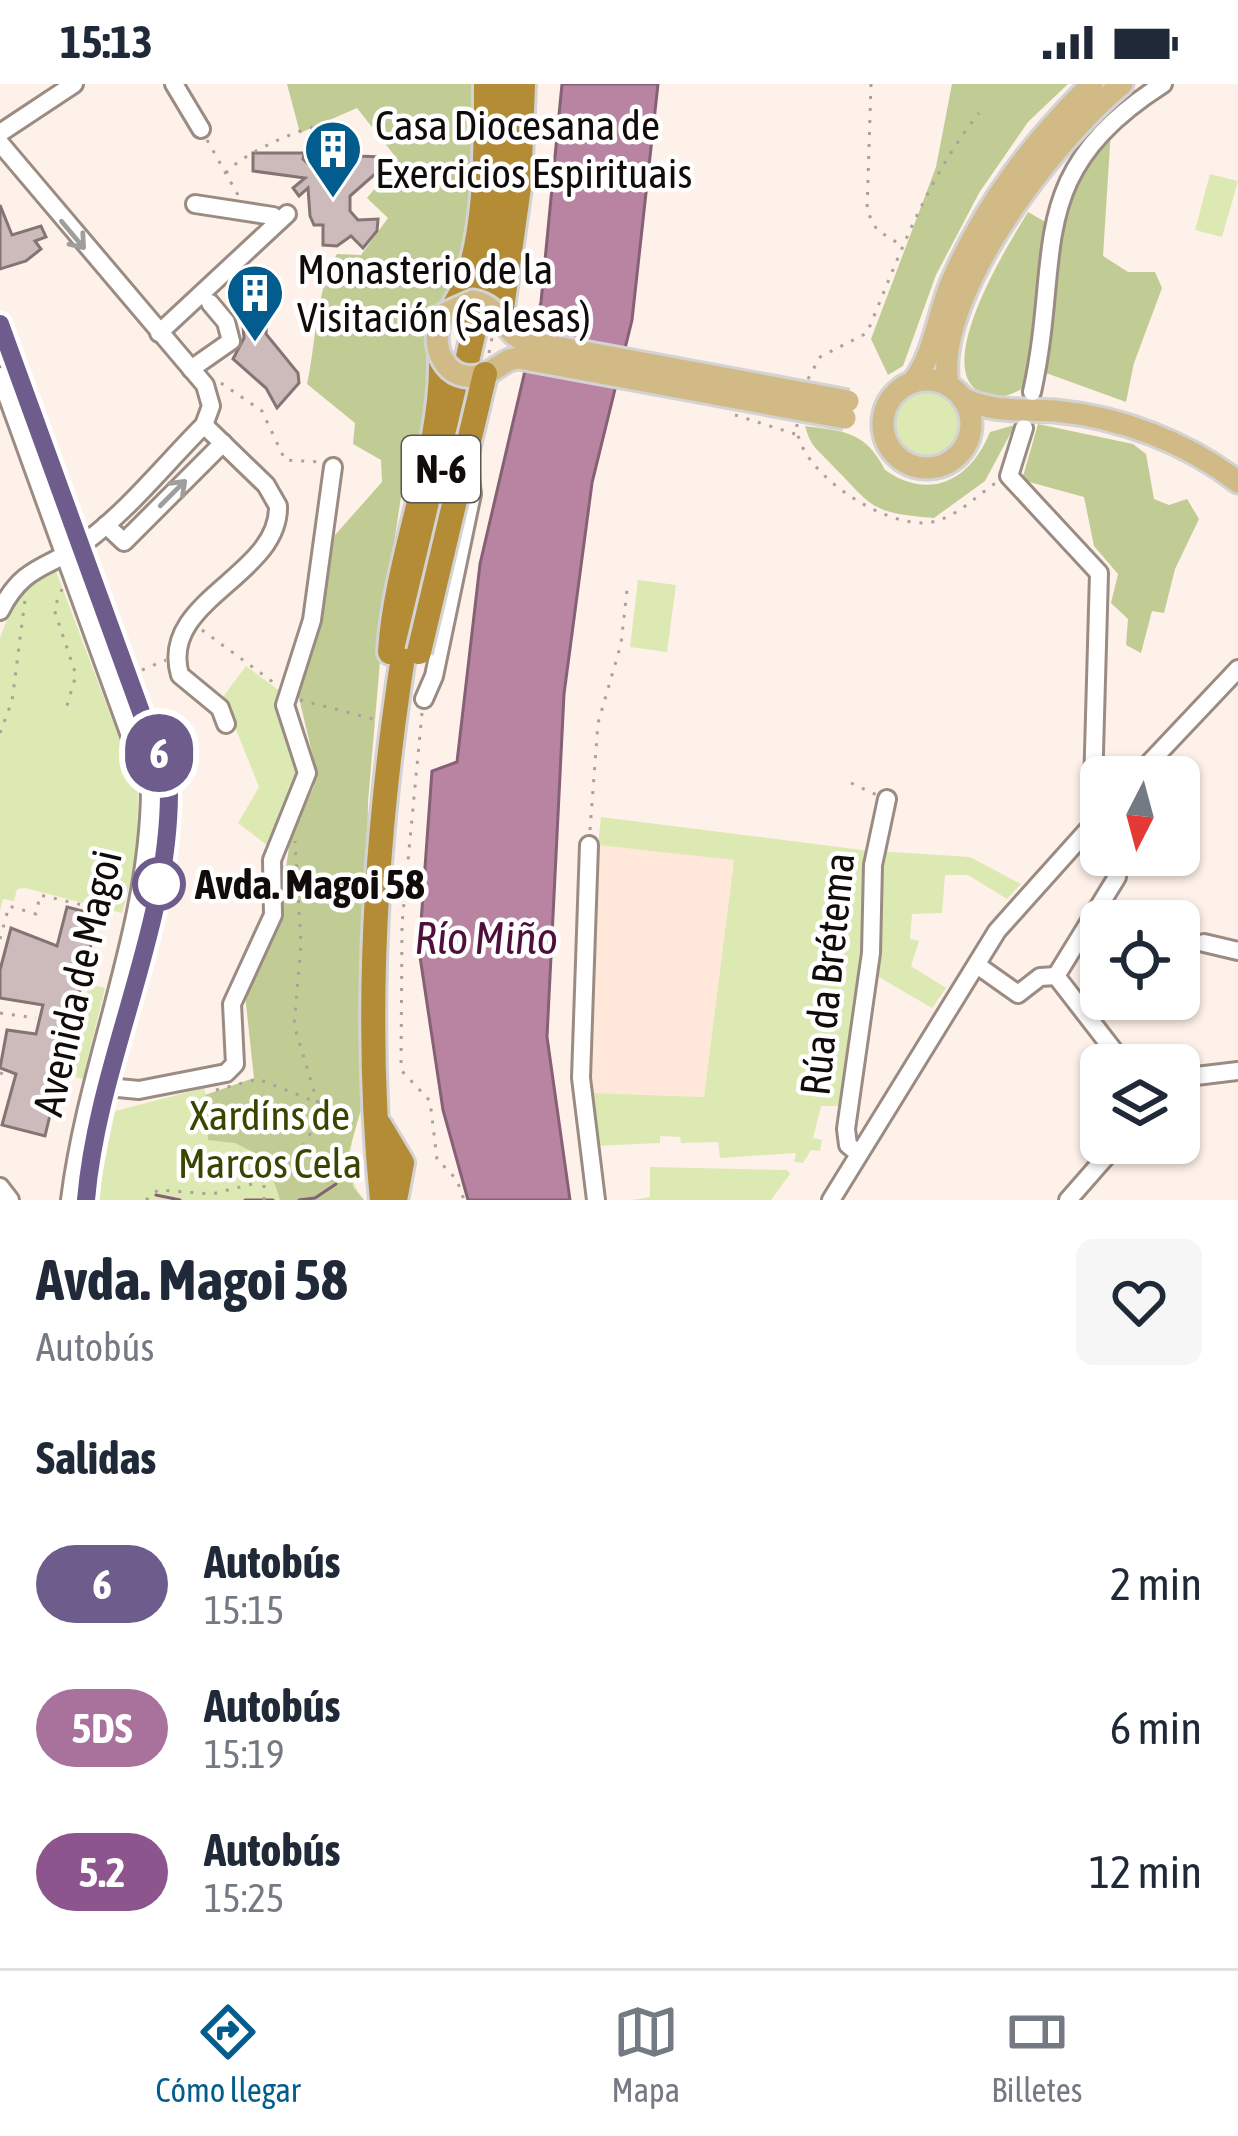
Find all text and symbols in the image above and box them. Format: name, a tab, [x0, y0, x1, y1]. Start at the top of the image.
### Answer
text: 15:13	[60, 16, 153, 68]
place label: Casa Diocesana de Exercicios Espirituais	[375, 101, 692, 197]
building icon: Casa Diocesana de Exercicios Espirituais	[302, 118, 364, 200]
one-way arrow	[59, 218, 86, 249]
place label: Monasterio de la Visitación (Salesas)	[297, 245, 591, 341]
building icon: Monasterio de la Visitación (Salesas)	[224, 262, 286, 344]
road number: N-6	[402, 436, 480, 502]
one-way arrow	[159, 479, 187, 508]
line badge: 6	[120, 714, 198, 792]
text: 6	[149, 729, 169, 777]
north arrow	[1080, 756, 1200, 876]
map controls	[1080, 756, 1200, 1164]
street label: Avenida de Magoi	[23, 846, 131, 1120]
street label: Rúa da Brétema	[790, 850, 864, 1098]
marker: Avda. Magoi 58	[134, 859, 184, 909]
place label: Avda. Magoi 58	[194, 860, 425, 908]
button: locate	[1080, 900, 1200, 1020]
water label: Río Miño	[414, 912, 558, 964]
button: layers	[1080, 1044, 1200, 1164]
park label: Xardíns de Marcos Cela	[178, 1091, 362, 1187]
button: heart	[1076, 1239, 1202, 1365]
text: Avda. Magoi 58	[36, 1247, 348, 1312]
text: Autobús	[36, 1325, 154, 1369]
text: Salidas	[36, 1432, 156, 1484]
text: Autobús	[204, 1536, 340, 1588]
text: 2 min	[1110, 1558, 1202, 1610]
text: 6	[92, 1560, 112, 1608]
text: 15:15	[204, 1588, 284, 1632]
text: Autobús	[204, 1680, 340, 1732]
text: 6 min	[1110, 1702, 1202, 1754]
text: 5DS	[72, 1704, 132, 1752]
text: 15:19	[204, 1732, 284, 1776]
text: Autobús	[204, 1824, 340, 1876]
text: 12 min	[1089, 1846, 1202, 1898]
text: 5.2	[79, 1848, 125, 1896]
text: 15:25	[204, 1876, 284, 1920]
tab: Cómo llegar	[156, 1999, 300, 2109]
tab: Mapa	[612, 1999, 680, 2109]
tab: Billetes	[991, 1999, 1082, 2109]

